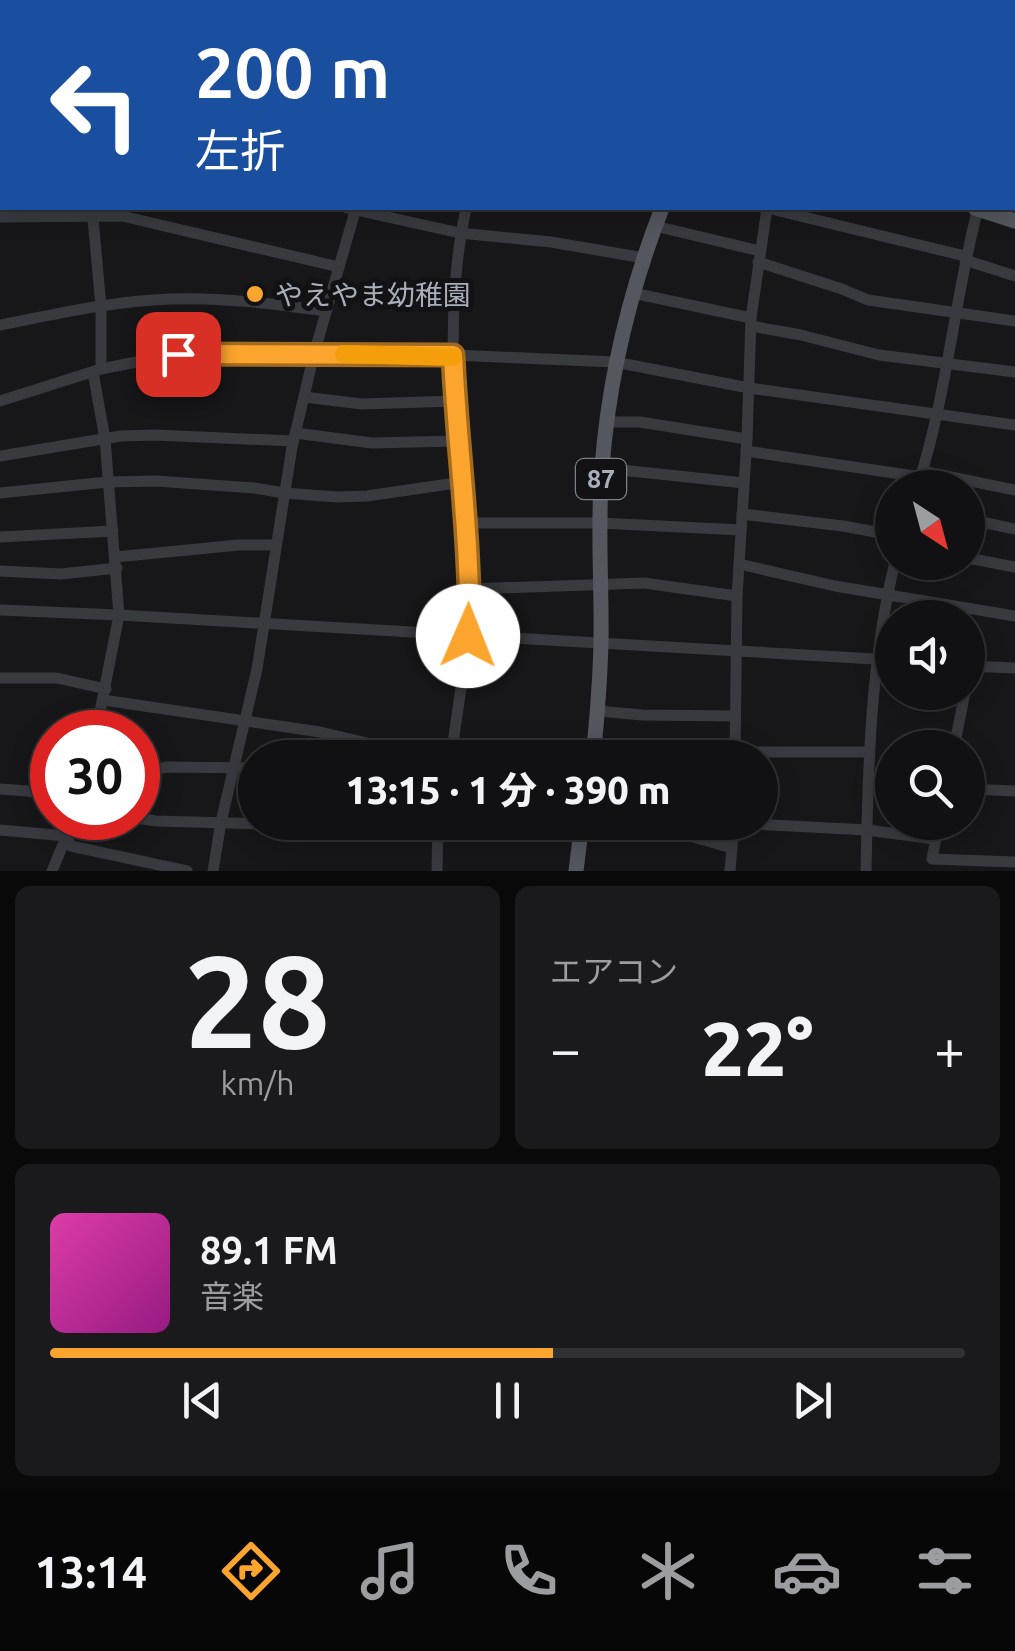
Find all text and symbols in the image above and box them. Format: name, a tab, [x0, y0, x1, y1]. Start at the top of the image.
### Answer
text: 200 m	[195, 33, 390, 111]
icon: left	[30, 40, 160, 170]
text: 左折	[195, 125, 285, 176]
place label: やえやま幼稚園	[275, 279, 471, 310]
marker: やえやま幼稚園	[244, 283, 266, 305]
pin	[136, 312, 221, 397]
icon: arrive	[151, 327, 206, 382]
road number: 87	[576, 459, 626, 499]
north arrow	[875, 470, 985, 580]
map controls	[875, 470, 985, 840]
position arrow	[416, 584, 520, 688]
button: sound	[875, 600, 985, 710]
speed limit sign: 30	[30, 710, 160, 840]
button: search	[875, 730, 985, 840]
text: 13:15 · 1 分 · 390 m	[346, 769, 670, 811]
text: 28	[184, 927, 331, 1073]
text: エアコン	[550, 953, 678, 989]
text: 22°	[702, 1006, 813, 1090]
text: −	[550, 1018, 581, 1079]
text: +	[934, 1018, 965, 1079]
text: km/h	[221, 1065, 294, 1101]
text: 89.1 FM	[200, 1229, 338, 1271]
text: 音楽	[200, 1278, 264, 1314]
icon: previous	[175, 1373, 230, 1428]
icon: pause	[480, 1373, 535, 1428]
icon: next	[785, 1373, 840, 1428]
icon: directions	[216, 1536, 286, 1606]
icon: music	[355, 1536, 425, 1606]
icon: phone	[494, 1536, 564, 1606]
icon: climate	[633, 1536, 703, 1606]
icon: car	[772, 1536, 842, 1606]
icon: filters	[910, 1536, 980, 1606]
text: 13:14	[34, 1546, 147, 1597]

